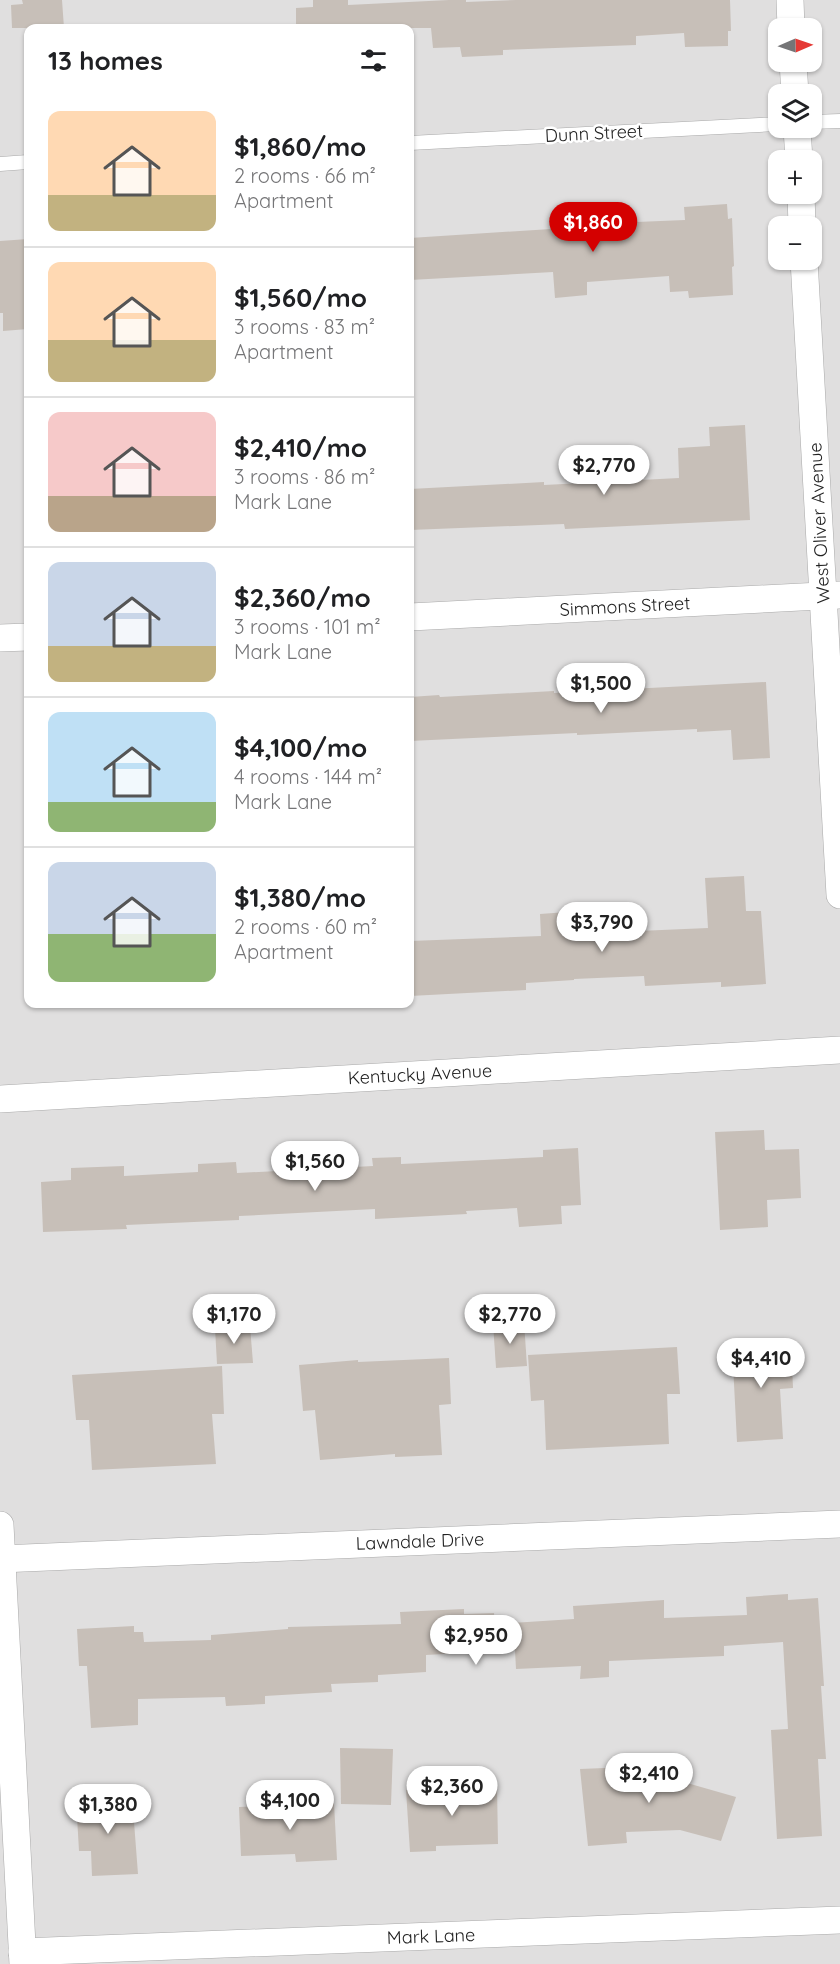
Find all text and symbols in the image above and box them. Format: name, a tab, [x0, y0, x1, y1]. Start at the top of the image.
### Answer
north arrow	[768, 18, 822, 72]
map controls	[768, 18, 822, 270]
text: 13 homes	[48, 44, 163, 77]
icon: filters	[357, 44, 390, 77]
button: layers	[768, 84, 822, 138]
street label: Dunn Street	[544, 119, 644, 147]
text: $1,860/mo	[234, 130, 366, 163]
icon: home	[96, 135, 168, 207]
button: +	[768, 150, 822, 204]
text: 2 rooms · 66 m²	[234, 163, 376, 188]
text: Apartment	[234, 188, 334, 213]
pin: $1,860	[544, 202, 642, 253]
text: $1,860	[563, 209, 623, 234]
button: −	[768, 216, 822, 270]
text: $1,560/mo	[234, 281, 367, 314]
icon: home	[96, 286, 168, 358]
text: 3 rooms · 83 m²	[234, 314, 375, 339]
text: Apartment	[234, 339, 334, 364]
text: $2,410/mo	[234, 431, 367, 464]
icon: home	[96, 436, 168, 508]
street label: West Oliver Avenue	[803, 442, 835, 604]
pin: $2,770	[555, 445, 653, 496]
text: $2,770	[572, 452, 636, 477]
text: 3 rooms · 86 m²	[234, 464, 375, 489]
text: Mark Lane	[234, 489, 332, 514]
text: $2,360/mo	[234, 581, 371, 614]
icon: home	[96, 586, 168, 658]
street label: Simmons Street	[559, 591, 691, 621]
text: 3 rooms · 101 m²	[234, 614, 381, 639]
text: Mark Lane	[234, 639, 332, 664]
pin: $1,500	[552, 663, 650, 714]
text: $1,500	[570, 670, 632, 695]
text: $4,100/mo	[234, 731, 367, 764]
icon: home	[96, 736, 168, 808]
text: 4 rooms · 144 m²	[234, 764, 382, 789]
text: Mark Lane	[234, 789, 332, 814]
text: $1,380/mo	[234, 881, 366, 914]
icon: home	[96, 886, 168, 958]
pin: $3,790	[553, 902, 651, 953]
text: $3,790	[571, 909, 633, 934]
text: 2 rooms · 60 m²	[234, 914, 377, 939]
text: Apartment	[234, 939, 334, 964]
street label: Kentucky Avenue	[347, 1059, 493, 1089]
pin: $1,560	[266, 1141, 364, 1192]
text: $1,560	[285, 1148, 345, 1173]
pin: $1,170	[185, 1294, 283, 1345]
pin: $2,770	[461, 1294, 559, 1345]
text: $1,170	[207, 1301, 261, 1326]
text: $2,770	[478, 1301, 542, 1326]
pin: $4,410	[712, 1338, 810, 1389]
text: $4,410	[731, 1345, 791, 1370]
street label: Lawndale Drive	[355, 1527, 485, 1555]
pin: $2,950	[427, 1615, 525, 1666]
text: $2,950	[444, 1622, 508, 1647]
pin: $2,410	[600, 1753, 698, 1804]
text: $2,410	[619, 1760, 679, 1785]
pin: $2,360	[403, 1766, 501, 1817]
text: $2,360	[421, 1773, 483, 1798]
pin: $4,100	[241, 1780, 339, 1831]
pin: $1,380	[59, 1784, 157, 1835]
text: $4,100	[260, 1787, 320, 1812]
text: $1,380	[78, 1791, 138, 1816]
street label: Mark Lane	[386, 1923, 476, 1949]

